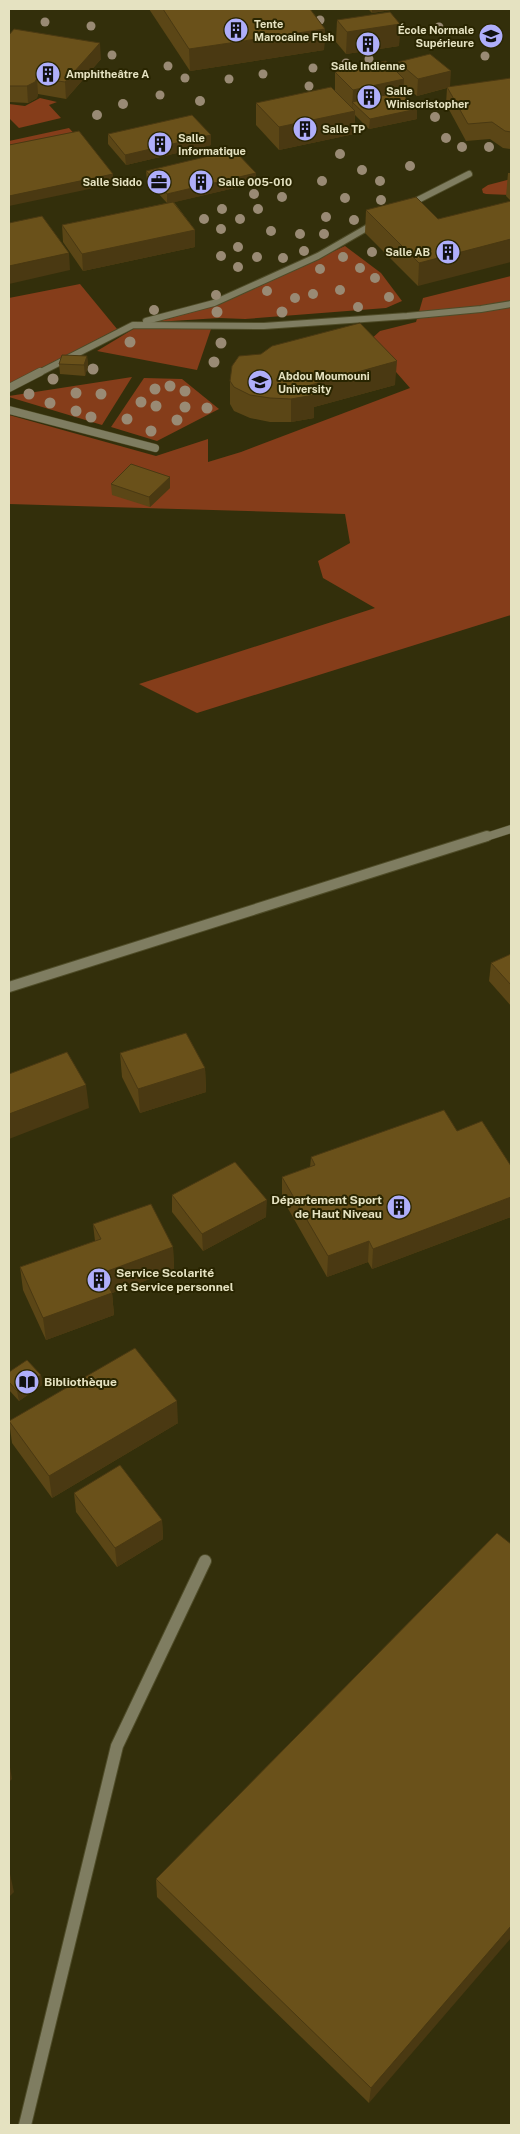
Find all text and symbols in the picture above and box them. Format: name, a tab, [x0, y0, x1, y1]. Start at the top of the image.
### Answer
building icon: Tente Marocaine Flsh	[223, 17, 249, 43]
place label: Tente Marocaine Flsh	[254, 18, 334, 43]
place label: École Normale Supérieure	[398, 23, 474, 49]
school or university icon: École Normale Supérieure	[478, 23, 504, 49]
building icon: Salle Indienne	[355, 31, 381, 57]
place label: Salle Indienne	[331, 60, 405, 72]
building icon: Amphitheâtre A	[35, 61, 61, 87]
place label: Amphitheâtre A	[66, 68, 149, 80]
building icon: Salle Winiscristopher	[356, 84, 382, 110]
place label: Salle Winiscristopher	[386, 85, 469, 110]
building icon: Salle TP	[292, 116, 318, 142]
place label: Salle TP	[322, 123, 365, 135]
building icon: Salle Informatique	[147, 131, 173, 157]
place label: Salle Informatique	[178, 132, 246, 157]
office icon: Salle Siddo	[146, 169, 172, 195]
building icon: Salle 005-010	[188, 169, 214, 195]
place label: Salle Siddo	[82, 176, 142, 188]
place label: Salle 005-010	[218, 176, 292, 188]
building icon: Salle AB	[435, 239, 461, 265]
place label: Salle AB	[385, 246, 430, 258]
school or university icon: Abdou Moumouni University	[247, 369, 273, 395]
place label: Abdou Moumouni University	[278, 370, 370, 395]
place label: Département Sport de Haut Niveau	[271, 1193, 382, 1221]
building icon: Département Sport de Haut Niveau	[386, 1194, 412, 1220]
place label: Service Scolarité et Service personnel	[116, 1266, 234, 1294]
building icon: Service Scolarité et Service personnel	[86, 1267, 112, 1293]
library icon: Bibliothèque	[14, 1369, 40, 1395]
place label: Bibliothèque	[44, 1375, 117, 1389]

